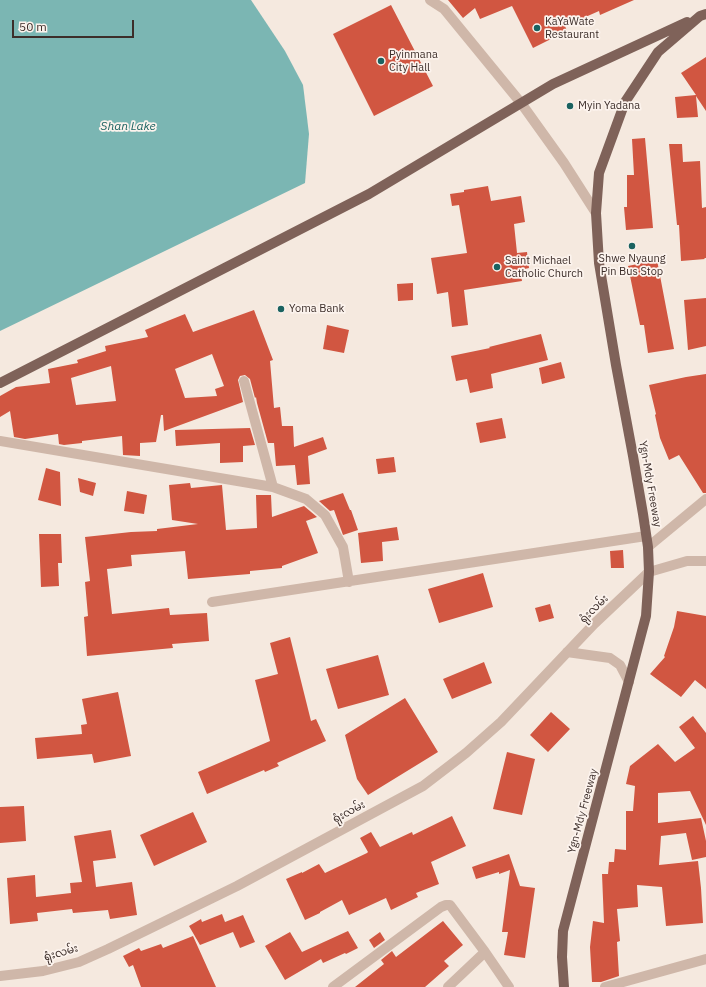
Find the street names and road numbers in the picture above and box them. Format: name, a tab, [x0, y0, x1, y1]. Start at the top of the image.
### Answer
street label: Ygn-Mdy Freeway	[636, 440, 664, 528]
street label: ရုံးလမ်း	[577, 592, 611, 626]
street label: Ygn-Mdy Freeway	[565, 767, 601, 855]
street label: ရုံးလမ်း	[330, 798, 368, 826]
street label: ရုံးလမ်း	[42, 942, 80, 964]

